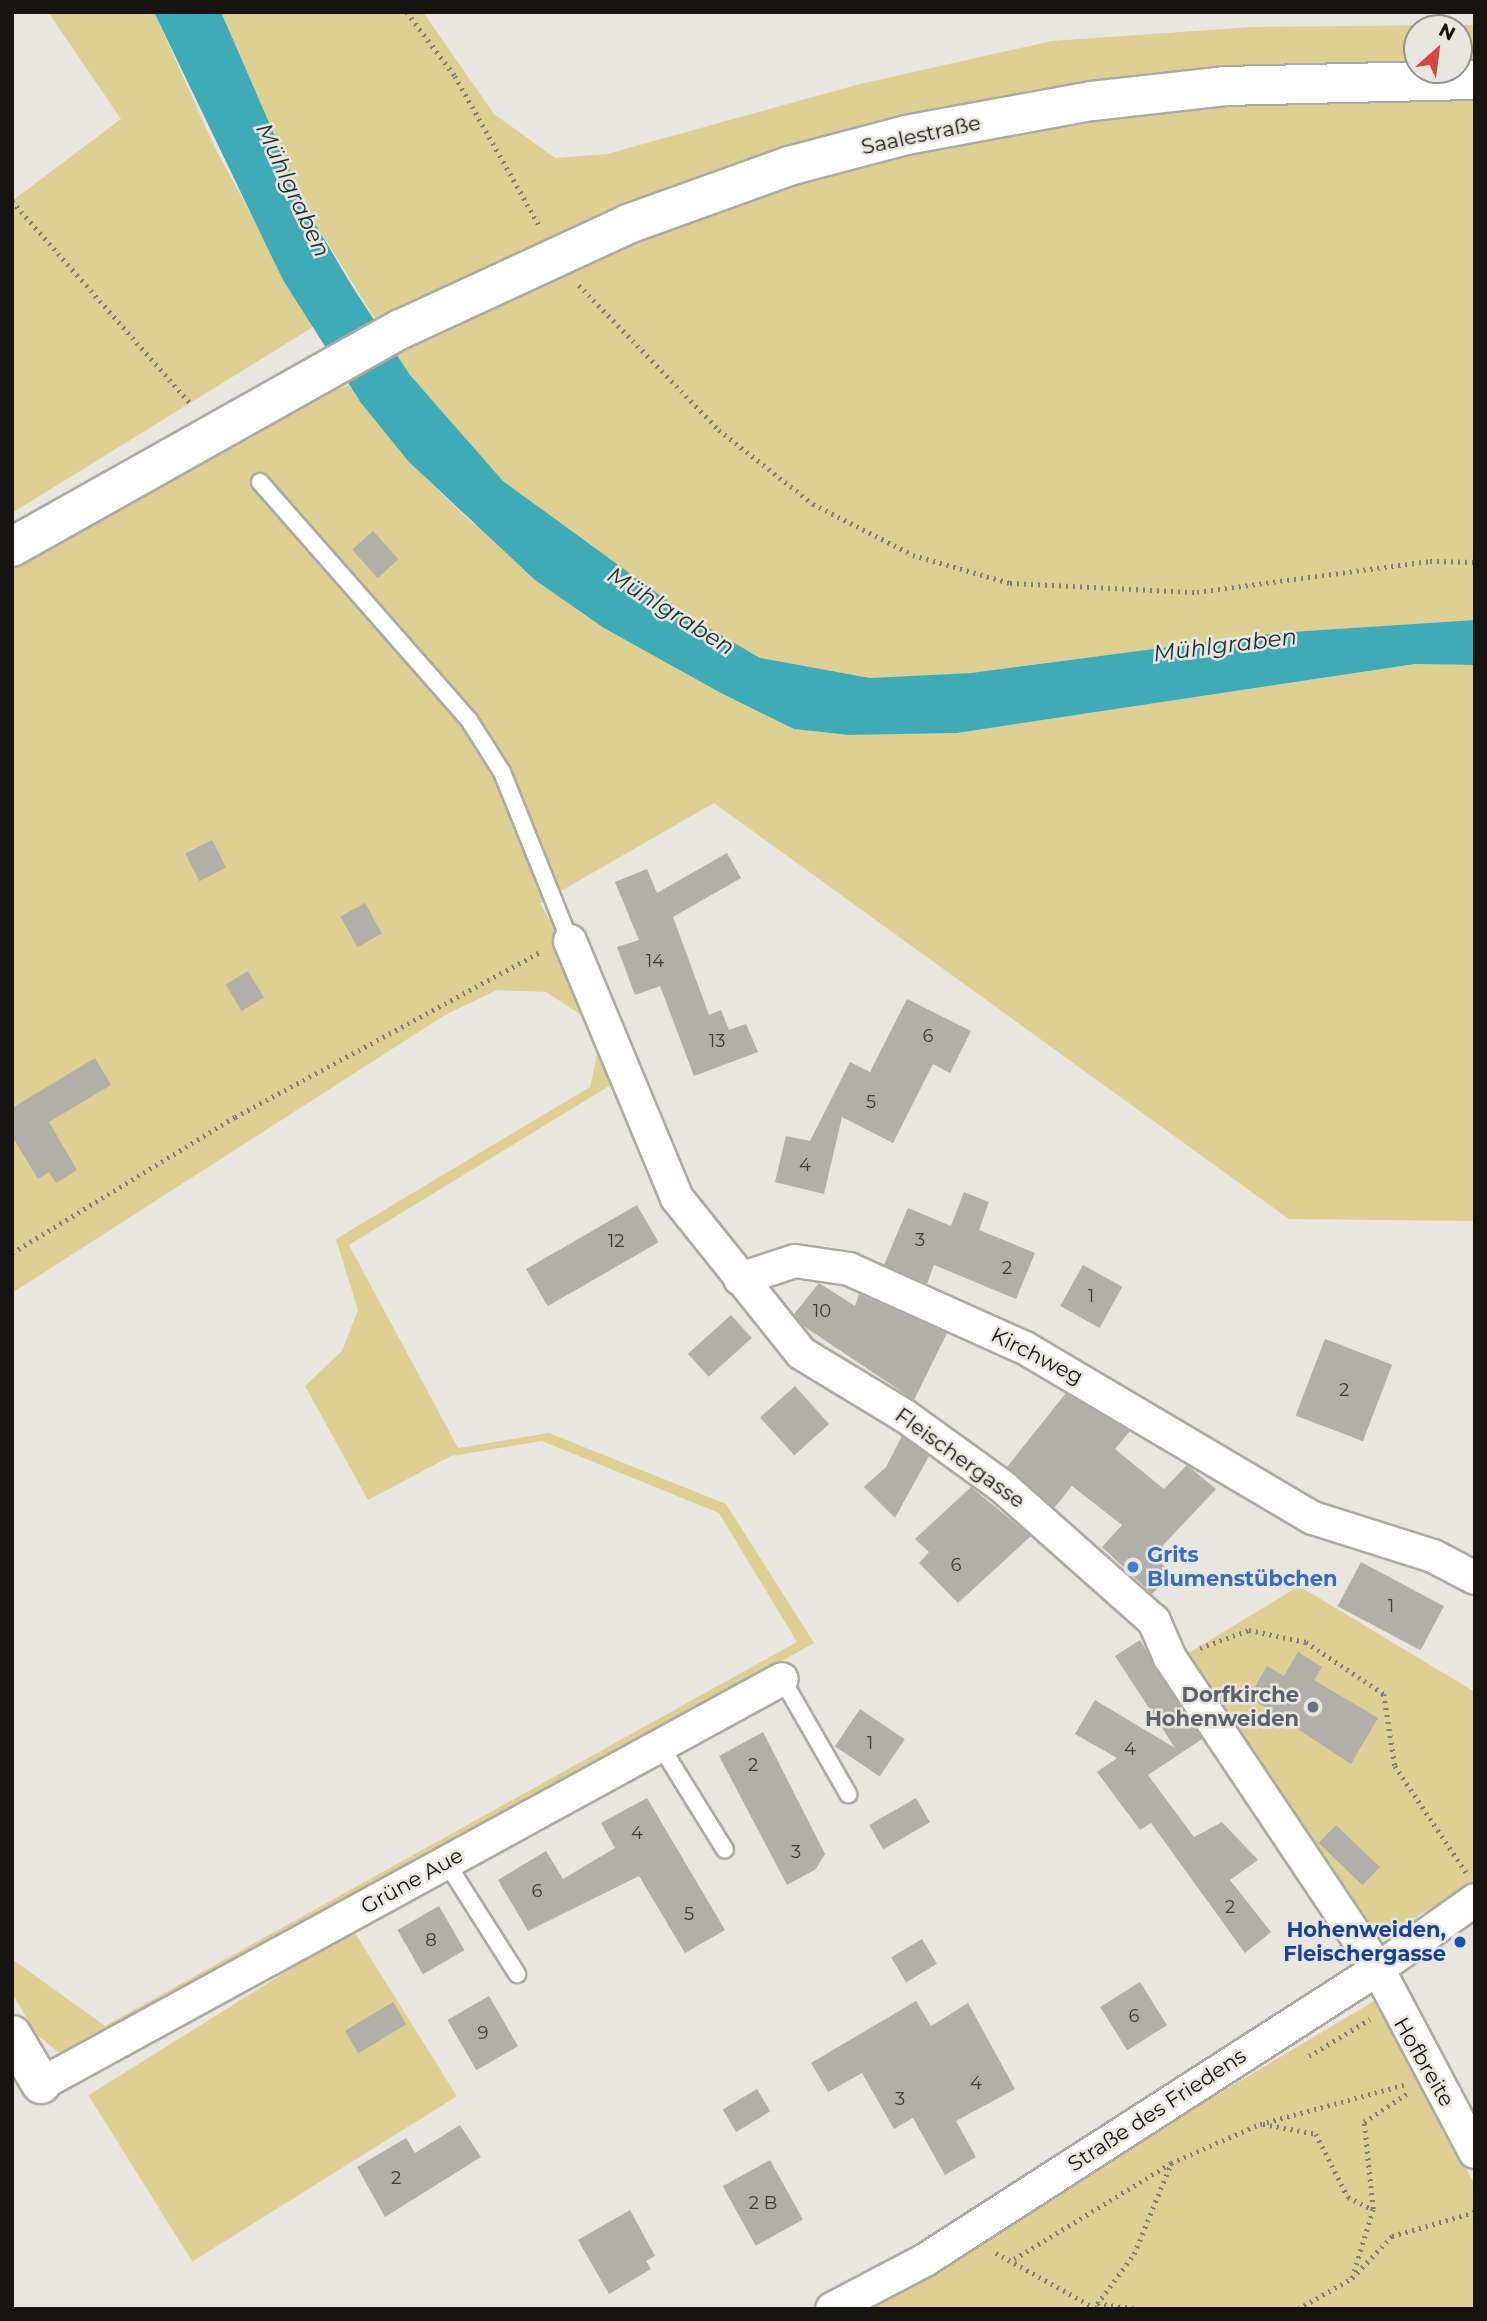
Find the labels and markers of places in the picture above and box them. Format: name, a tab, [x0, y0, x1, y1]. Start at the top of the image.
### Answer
place label: Grits Blumenstübchen	[1147, 1542, 1338, 1592]
marker: Grits Blumenstübchen	[1125, 1559, 1141, 1575]
place label: Dorfkirche Hohenweiden	[1145, 1682, 1299, 1732]
marker: Dorfkirche Hohenweiden	[1305, 1699, 1321, 1715]
place label: Hohenweiden, Fleischergasse	[1283, 1917, 1446, 1967]
marker: Hohenweiden, Fleischergasse	[1452, 1934, 1468, 1950]

